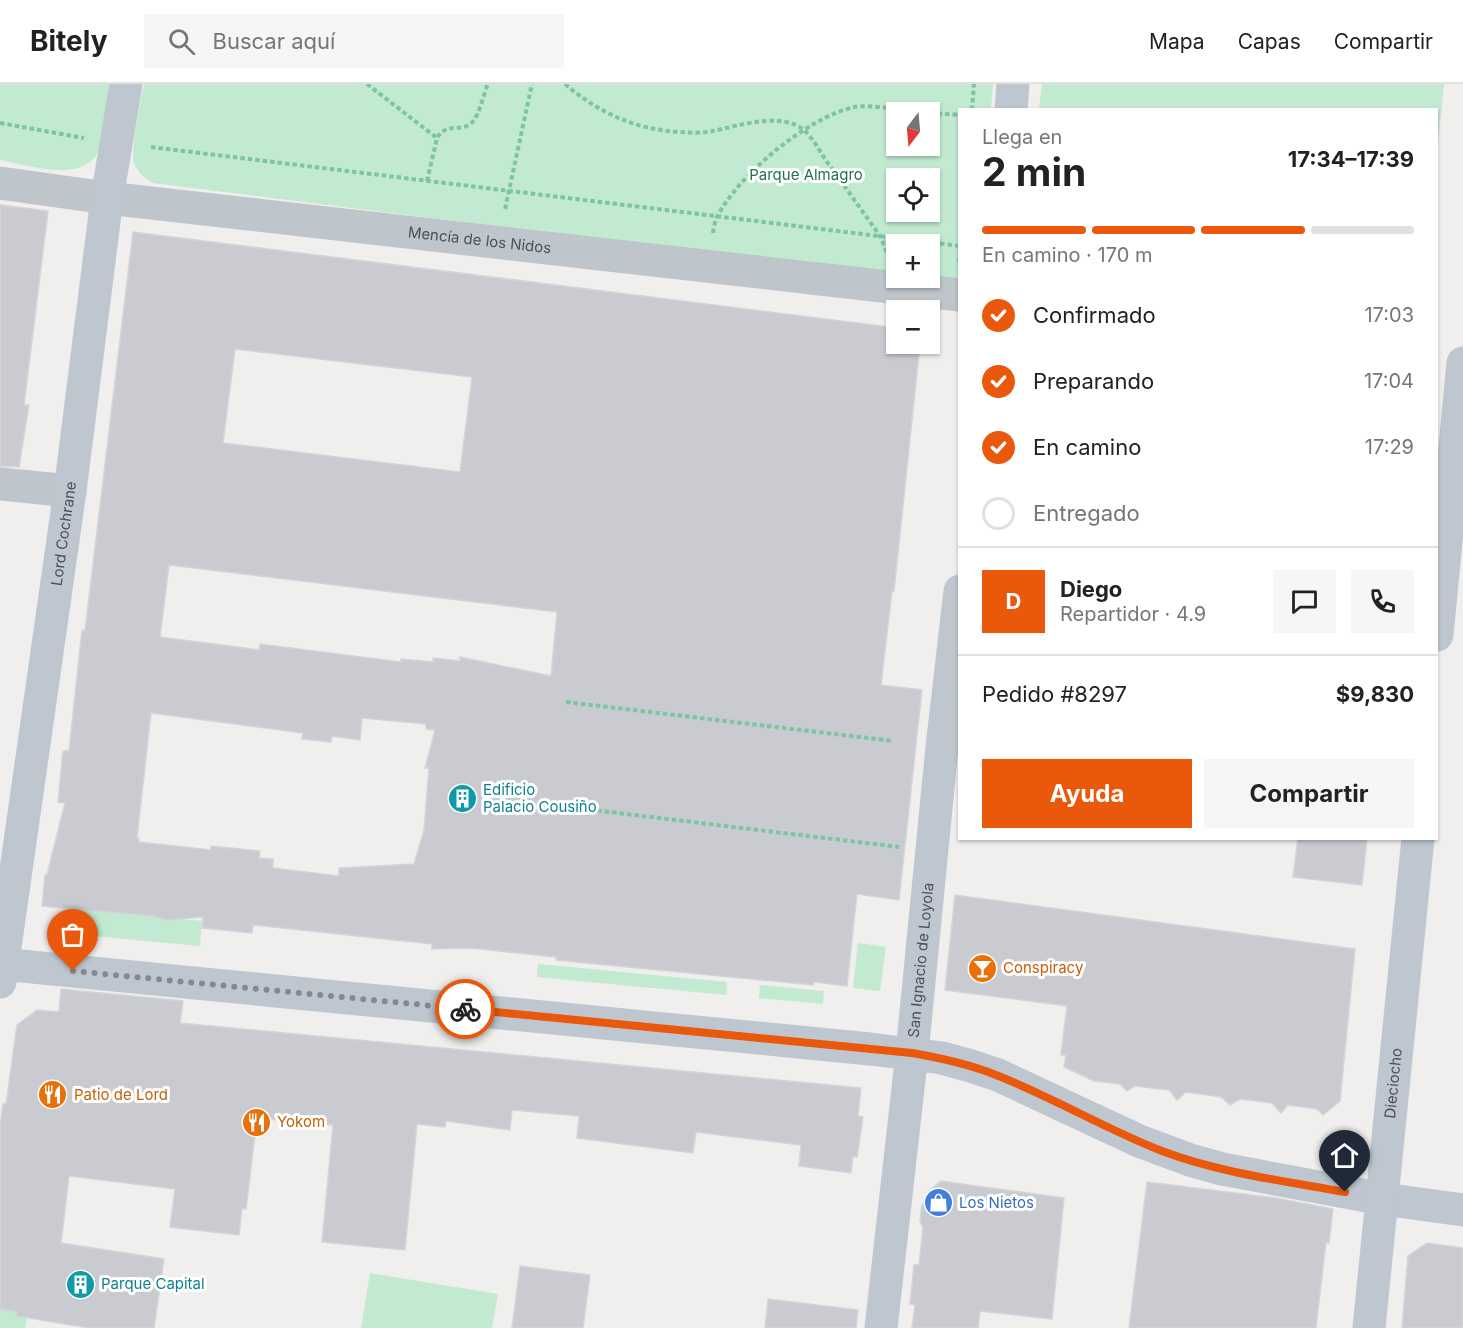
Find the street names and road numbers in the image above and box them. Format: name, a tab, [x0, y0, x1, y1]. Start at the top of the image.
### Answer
street label: Mencía de los Nidos	[407, 222, 552, 257]
street label: Lord Cochrane	[47, 480, 80, 587]
street label: San Ignacio de Loyola	[904, 882, 938, 1039]
street label: Dieciocho	[1380, 1047, 1406, 1119]

